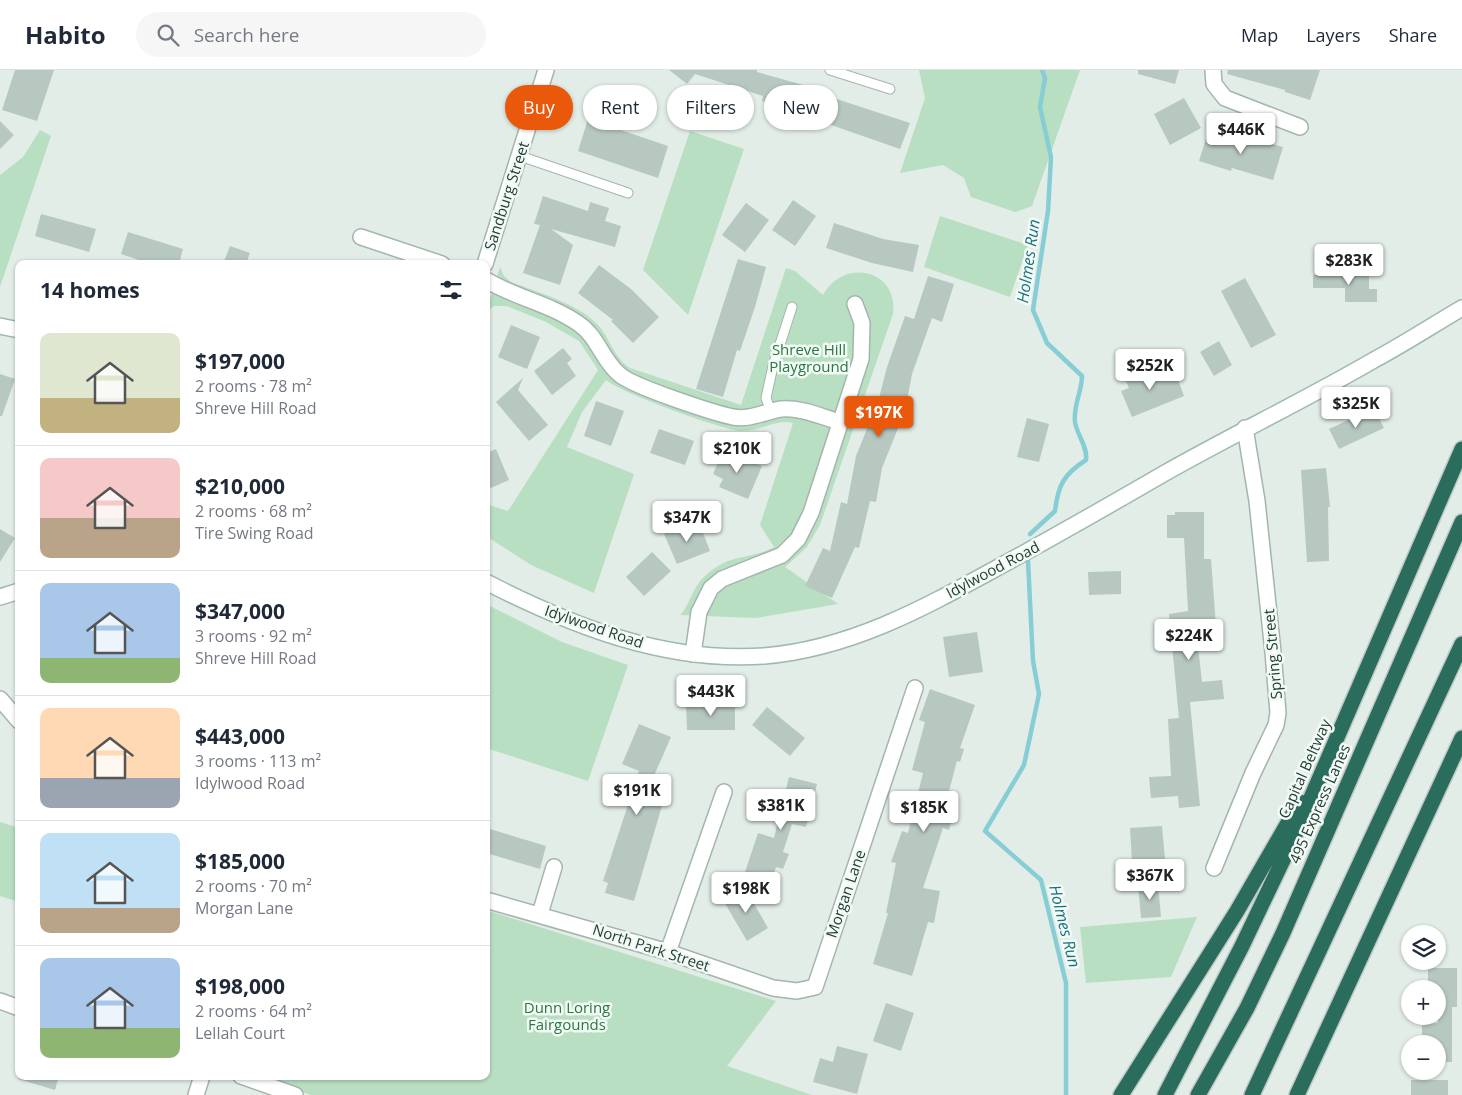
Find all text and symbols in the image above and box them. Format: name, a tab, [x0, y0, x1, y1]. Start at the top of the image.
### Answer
search box	[136, 12, 486, 57]
text: Habito	[25, 18, 106, 51]
icon: search	[154, 21, 182, 49]
text: Search here	[194, 22, 300, 48]
text: Map	[1241, 23, 1278, 47]
text: Layers	[1306, 23, 1361, 47]
text: Share	[1389, 23, 1437, 47]
chip: Buy	[505, 85, 573, 130]
chip: Rent	[583, 85, 657, 130]
chip: Filters	[667, 85, 754, 130]
chip: New	[764, 85, 838, 130]
pin: $446K	[1206, 112, 1276, 155]
text: $446K	[1217, 118, 1265, 140]
street label: Sandburg Street	[479, 139, 533, 253]
water label: Holmes Run	[1011, 218, 1045, 304]
pin: $283K	[1314, 244, 1384, 286]
text: $283K	[1325, 249, 1373, 271]
text: 14 homes	[40, 276, 140, 304]
icon: filters	[437, 276, 465, 304]
park label: Shreve Hill Playground	[769, 339, 849, 376]
text: $197,000	[195, 347, 285, 375]
pin: $252K	[1115, 348, 1185, 391]
icon: home	[80, 353, 140, 413]
text: $252K	[1126, 354, 1174, 376]
text: 2 rooms · 78 m²	[195, 375, 312, 397]
pin: $325K	[1321, 386, 1391, 429]
text: $325K	[1332, 392, 1380, 414]
pin: $197K	[844, 396, 914, 438]
text: Shreve Hill Road	[195, 397, 317, 419]
text: $197K	[855, 401, 903, 423]
pin: $210K	[702, 432, 772, 474]
text: $210K	[713, 437, 761, 459]
text: $210,000	[195, 472, 285, 500]
icon: home	[80, 478, 140, 538]
text: 2 rooms · 68 m²	[195, 500, 312, 522]
pin: $347K	[652, 500, 722, 543]
text: $347K	[663, 506, 711, 528]
text: Tire Swing Road	[195, 522, 314, 544]
street label: Idylwood Road	[942, 536, 1043, 602]
text: $347,000	[195, 597, 285, 625]
street label: Idylwood Road	[542, 600, 646, 652]
icon: home	[80, 603, 140, 663]
street label: Spring Street	[1258, 608, 1286, 700]
pin: $224K	[1154, 618, 1224, 661]
text: $224K	[1165, 624, 1213, 646]
text: 3 rooms · 92 m²	[195, 625, 312, 647]
text: Shreve Hill Road	[195, 647, 317, 669]
pin: $443K	[676, 674, 746, 717]
text: $443K	[687, 680, 735, 702]
street label: Capital Beltway	[1273, 715, 1335, 821]
text: $443,000	[195, 722, 285, 750]
icon: home	[80, 728, 140, 788]
street label: 495 Express Lanes	[1284, 741, 1354, 866]
text: 3 rooms · 113 m²	[195, 750, 321, 772]
text: Idylwood Road	[195, 772, 305, 794]
pin: $191K	[602, 774, 672, 816]
text: $191K	[613, 779, 661, 801]
pin: $381K	[746, 788, 816, 831]
pin: $185K	[889, 790, 959, 833]
text: $381K	[757, 794, 805, 816]
text: $185K	[900, 796, 948, 818]
text: $185,000	[195, 847, 285, 875]
street label: Morgan Lane	[821, 847, 869, 940]
icon: home	[80, 853, 140, 913]
pin: $367K	[1115, 858, 1185, 901]
text: $367K	[1126, 864, 1174, 886]
pin: $198K	[711, 872, 781, 914]
text: 2 rooms · 70 m²	[195, 875, 312, 897]
text: $198K	[722, 877, 770, 899]
water label: Holmes Run	[1044, 882, 1086, 970]
text: Morgan Lane	[195, 897, 293, 919]
street label: North Park Street	[590, 919, 712, 975]
map controls	[1401, 925, 1446, 1080]
button: layers	[1401, 925, 1446, 970]
text: $198,000	[195, 972, 285, 1000]
icon: home	[80, 978, 140, 1038]
button: +	[1401, 980, 1446, 1025]
park label: Dunn Loring Fairgounds	[524, 997, 610, 1034]
text: 2 rooms · 64 m²	[195, 1000, 312, 1022]
text: Lellah Court	[195, 1022, 285, 1044]
button: −	[1401, 1035, 1446, 1080]

